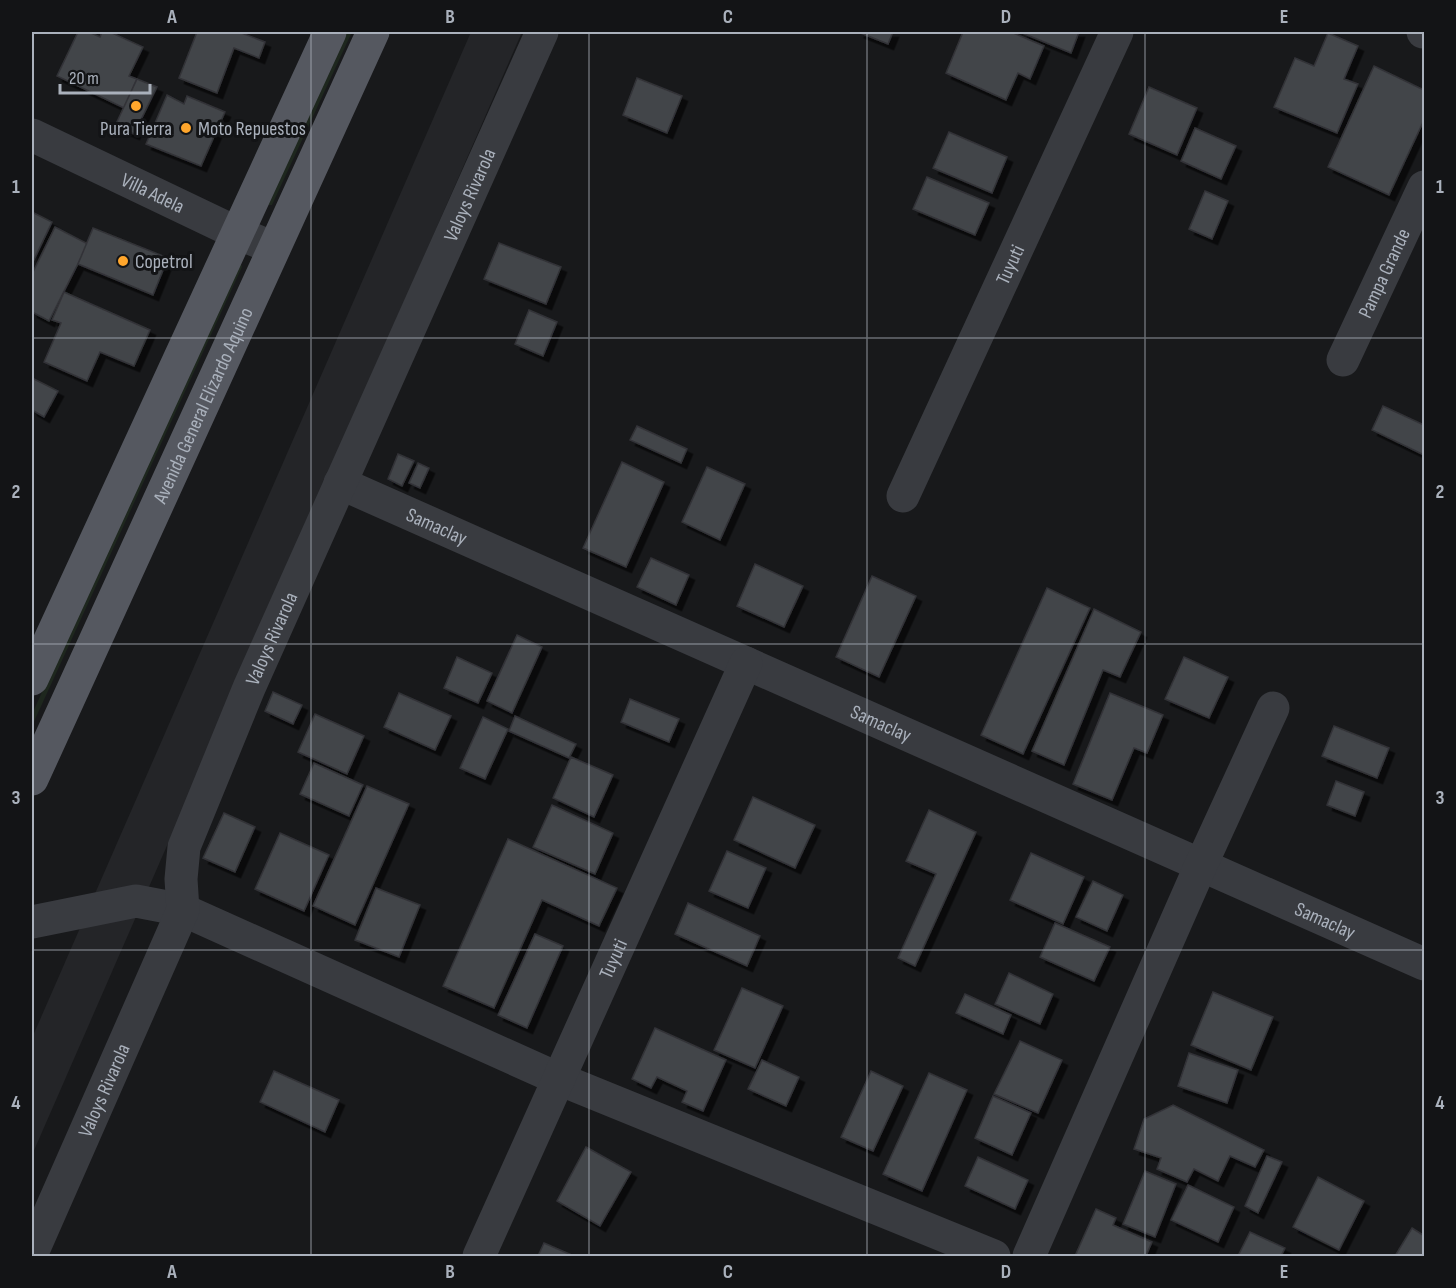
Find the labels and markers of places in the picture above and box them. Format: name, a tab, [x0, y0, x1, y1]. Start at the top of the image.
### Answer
marker: Pura Tierra	[129, 99, 143, 113]
place label: Pura Tierra	[100, 117, 172, 141]
place label: Moto Repuestos	[198, 117, 306, 141]
marker: Moto Repuestos	[179, 121, 193, 135]
place label: Copetrol	[135, 250, 193, 274]
marker: Copetrol	[116, 254, 130, 268]

